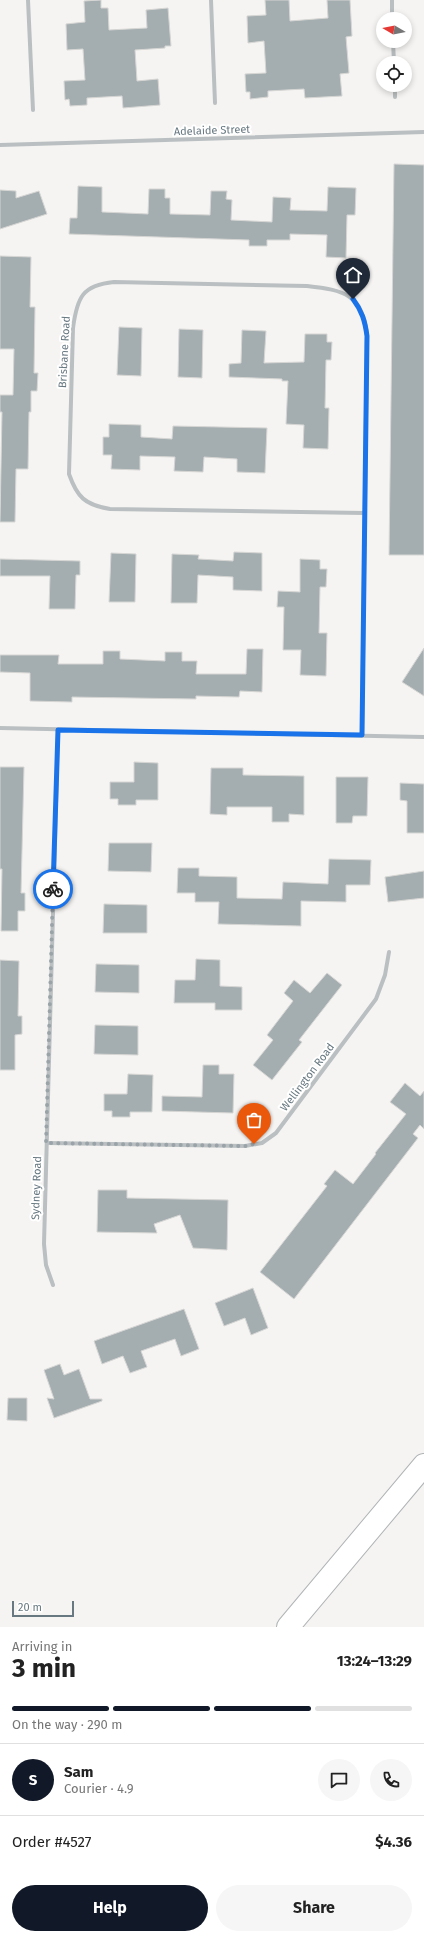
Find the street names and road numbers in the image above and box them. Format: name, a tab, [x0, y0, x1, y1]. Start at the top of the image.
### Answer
street label: Adelaide Street	[174, 123, 250, 138]
street label: Brisbane Road	[56, 316, 73, 388]
street label: Wellington Road	[278, 1041, 337, 1114]
street label: Sydney Road	[29, 1156, 44, 1220]

